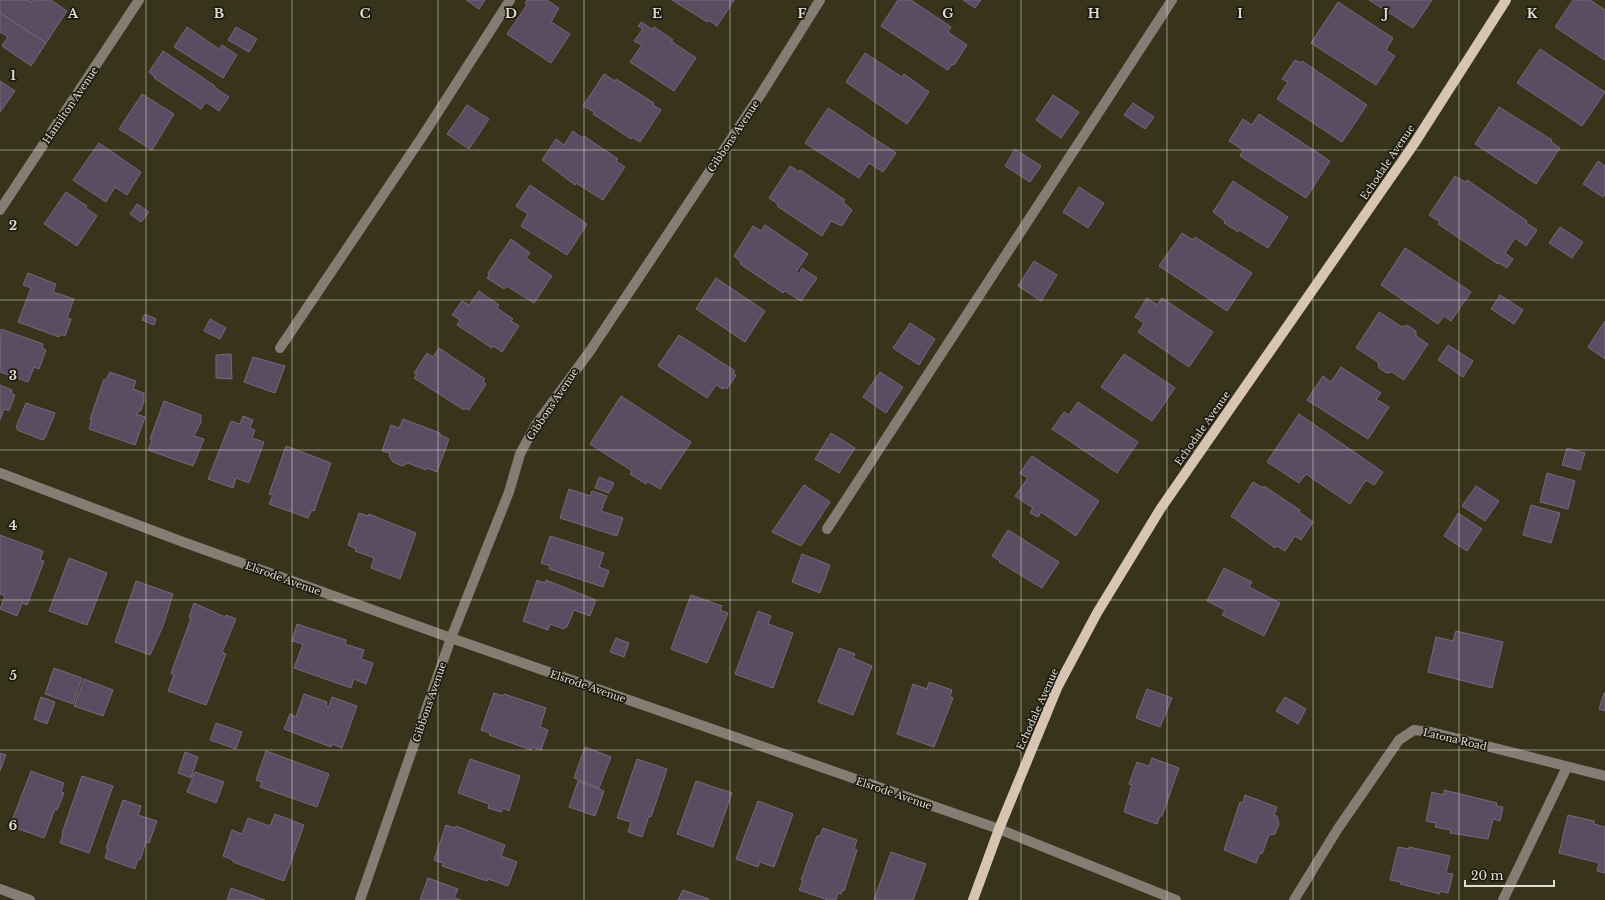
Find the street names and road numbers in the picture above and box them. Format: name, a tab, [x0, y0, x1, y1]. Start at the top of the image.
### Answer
street label: Hamilton Avenue	[40, 64, 101, 146]
street label: Gibbons Avenue	[705, 98, 762, 175]
street label: Echodale Avenue	[1357, 122, 1418, 202]
street label: Gibbons Avenue	[524, 366, 581, 443]
street label: Echodale Avenue	[1172, 388, 1233, 468]
street label: Elsrode Avenue	[243, 559, 323, 598]
street label: Gibbons Avenue	[410, 660, 449, 744]
street label: Echodale Avenue	[1014, 666, 1061, 752]
street label: Elsrode Avenue	[548, 667, 628, 706]
street label: Latona Road	[1422, 726, 1488, 753]
street label: Elsrode Avenue	[854, 774, 934, 813]

